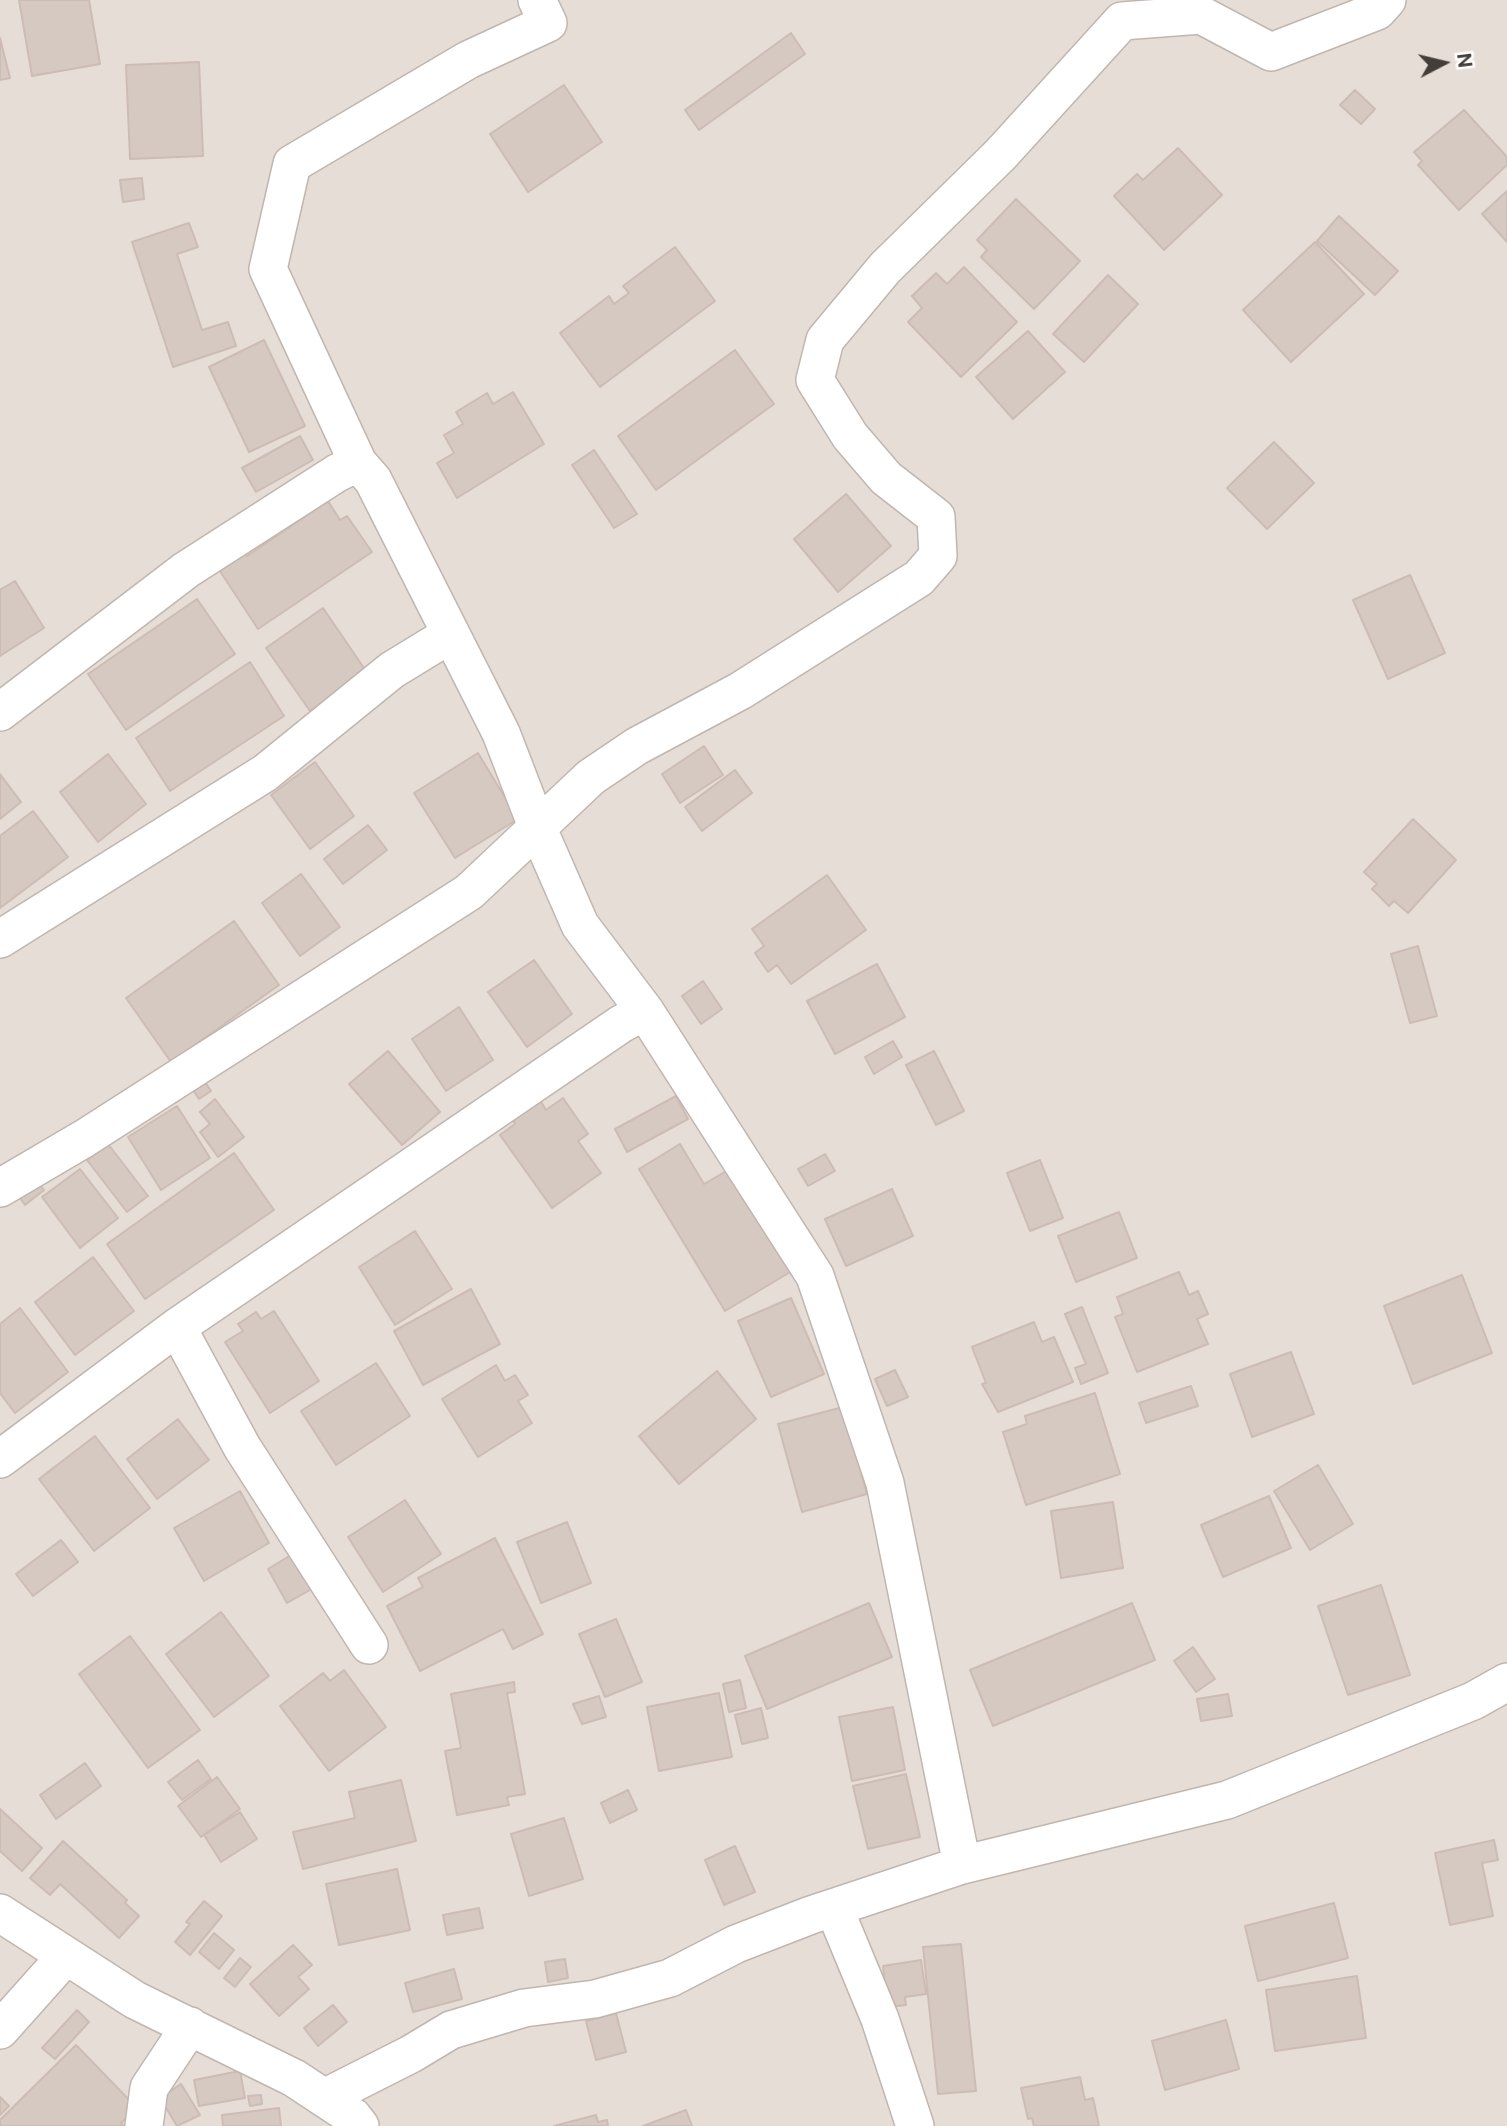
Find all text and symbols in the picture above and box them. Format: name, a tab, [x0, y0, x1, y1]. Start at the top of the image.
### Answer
north arrow	[1409, 28, 1479, 98]
text: N	[1453, 52, 1477, 69]

